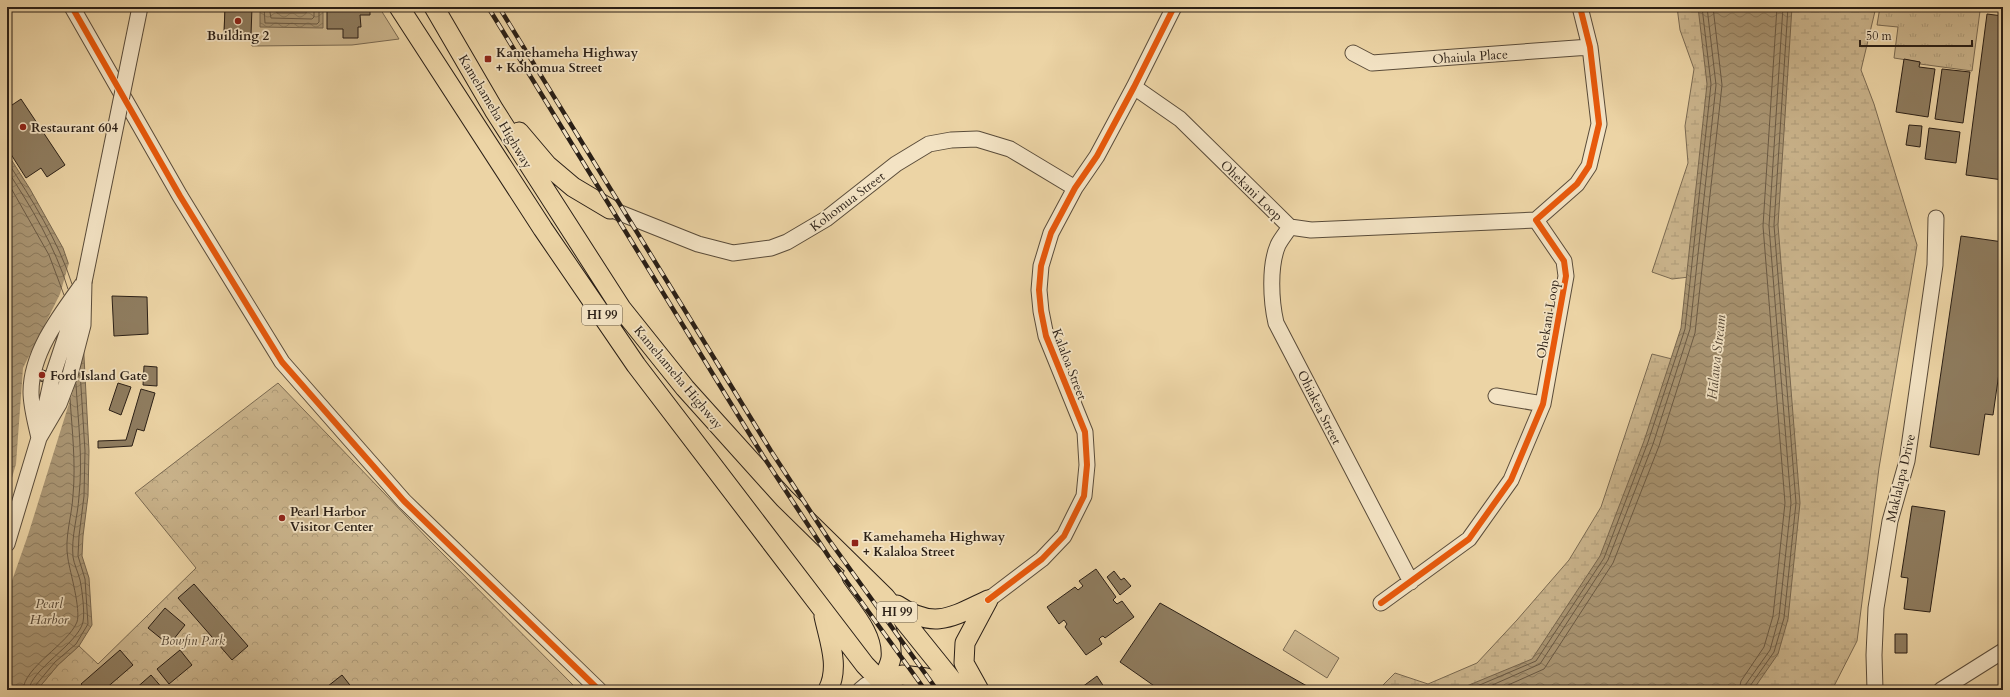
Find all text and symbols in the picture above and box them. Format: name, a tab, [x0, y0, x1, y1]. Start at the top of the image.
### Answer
marker: Building 2	[233, 16, 243, 26]
scale bar	[1860, 22, 1972, 48]
place label: Building 2	[207, 27, 270, 45]
text: 50 m	[1866, 28, 1893, 44]
place label: Kamehameha Highway + Kohomua Street	[496, 44, 639, 77]
street label: Ohaiula Place	[1432, 45, 1509, 69]
street label: Kamehameha Highway	[454, 51, 536, 172]
marker: Kamehameha Highway + Kohomua Street	[483, 54, 493, 64]
place label: Restaurant 604	[31, 119, 118, 137]
marker: Restaurant 604	[18, 122, 28, 132]
street label: Ohekani Loop	[1216, 156, 1286, 225]
street label: Kohomua Street	[806, 168, 889, 236]
street label: Ohekani Loop	[1532, 278, 1564, 360]
road number: HI 99	[582, 305, 622, 325]
water label: Hālawa Stream	[1703, 313, 1730, 400]
street label: Kamehameha Highway	[630, 322, 727, 433]
street label: Kalaloa Street	[1047, 326, 1091, 403]
place label: Ford Island Gate	[50, 367, 147, 385]
street label: Ohiakea Street	[1293, 367, 1345, 448]
marker: Ford Island Gate	[37, 370, 47, 380]
street label: Maklalapa Drive	[1882, 432, 1920, 524]
place label: Pearl Harbor Visitor Center	[290, 503, 374, 536]
marker: Pearl Harbor Visitor Center	[277, 513, 287, 523]
place label: Kamehameha Highway + Kalaloa Street	[863, 528, 1006, 561]
marker: Kamehameha Highway + Kalaloa Street	[850, 538, 860, 548]
water label: Pearl Harbor	[30, 594, 69, 629]
road number: HI 99	[877, 602, 917, 622]
park label: Bowfin Park	[161, 632, 226, 650]

